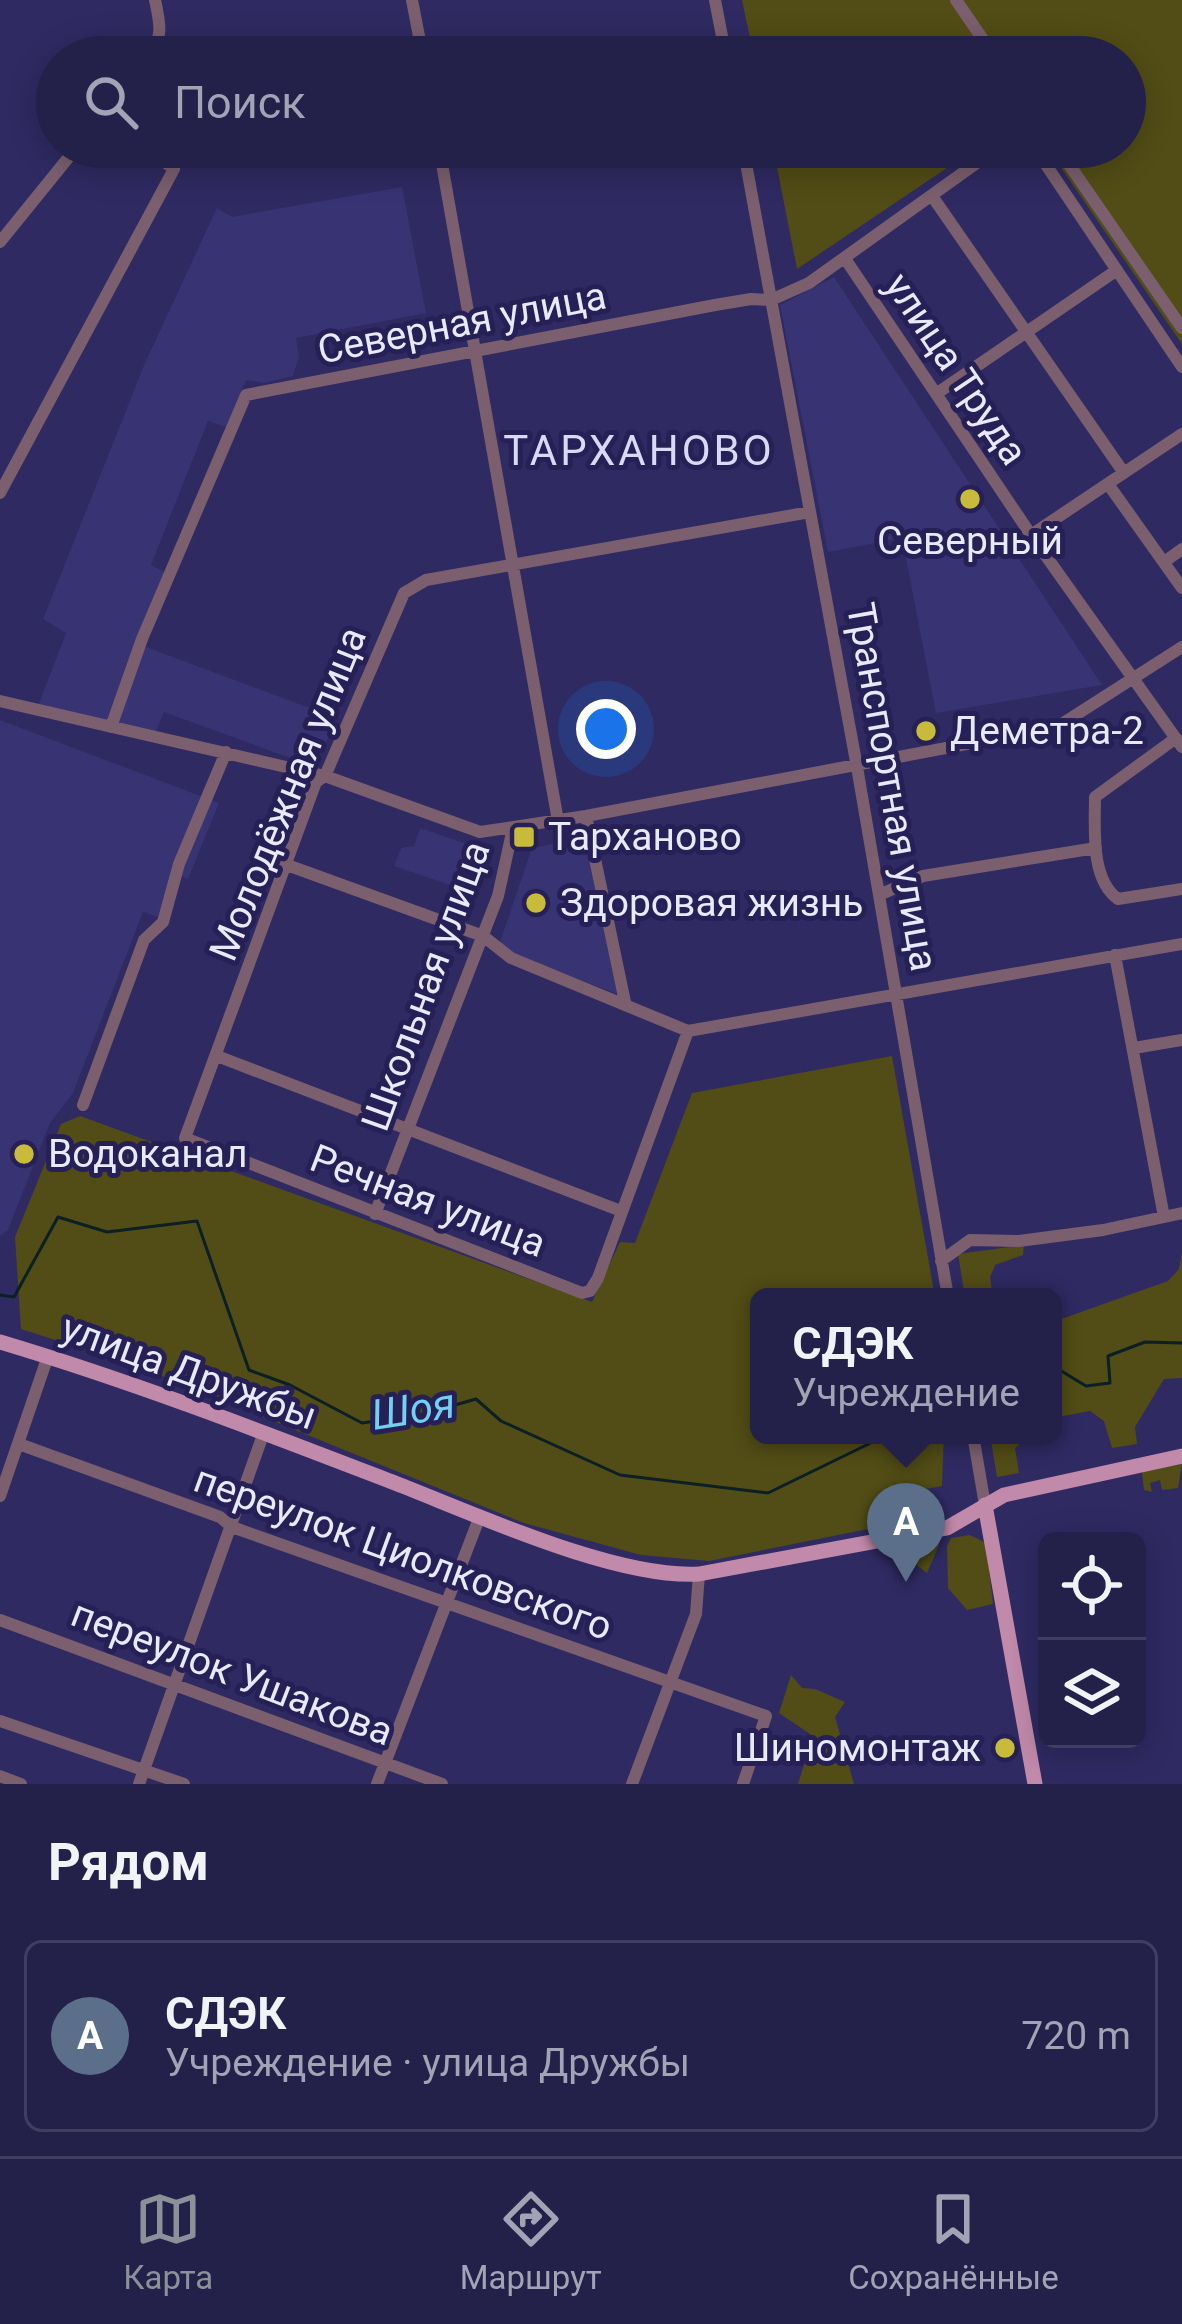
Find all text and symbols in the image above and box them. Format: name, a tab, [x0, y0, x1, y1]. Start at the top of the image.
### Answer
search box	[36, 36, 1146, 168]
icon: search	[78, 69, 144, 135]
text: Поиск	[174, 76, 306, 129]
street label: улица Труда	[875, 265, 1037, 473]
street label: Северная улица	[314, 272, 610, 374]
district label: ТАРХАНОВО	[503, 426, 775, 475]
marker: Северный	[957, 486, 983, 512]
place label: Северный	[877, 518, 1063, 564]
street label: Транспортная улица	[837, 599, 947, 975]
street label: Молодёжная улица	[200, 621, 376, 967]
your location	[576, 699, 636, 759]
place label: Деметра-2	[950, 708, 1144, 754]
marker: Деметра-2	[913, 718, 939, 744]
place label: Тарханово	[548, 814, 742, 860]
marker: Тарханово	[511, 824, 537, 850]
street label: Школьная улица	[352, 835, 500, 1137]
place label: Здоровая жизнь	[560, 880, 864, 926]
marker: Здоровая жизнь	[523, 890, 549, 916]
place label: Водоканал	[48, 1131, 248, 1177]
street label: Речная улица	[304, 1135, 552, 1267]
marker: Водоканал	[11, 1141, 37, 1167]
popup	[750, 1288, 1062, 1444]
street label: улица Дружбы	[55, 1305, 323, 1439]
text: СДЭК	[792, 1317, 913, 1370]
text: Учреждение	[792, 1370, 1020, 1416]
water label: Шоя	[368, 1378, 458, 1440]
street label: переулок Циолковского	[188, 1456, 618, 1650]
pin: A	[867, 1483, 945, 1582]
map controls	[1038, 1532, 1146, 1748]
button: locate	[1038, 1532, 1146, 1640]
street label: переулок Ушакова	[65, 1591, 399, 1755]
button: layers	[1038, 1640, 1146, 1748]
place label: Шиномонтаж	[734, 1725, 981, 1771]
marker: Шиномонтаж	[992, 1735, 1018, 1761]
text: Рядом	[48, 1833, 209, 1892]
text: СДЭК	[165, 1987, 286, 2040]
text: A	[77, 2013, 103, 2059]
text: 720 m	[1021, 2013, 1131, 2059]
text: Учреждение · улица Дружбы	[165, 2040, 690, 2086]
tab: Карта	[123, 2186, 213, 2297]
tab: Маршрут	[460, 2186, 602, 2297]
tab: Сохранённые	[848, 2186, 1059, 2297]

